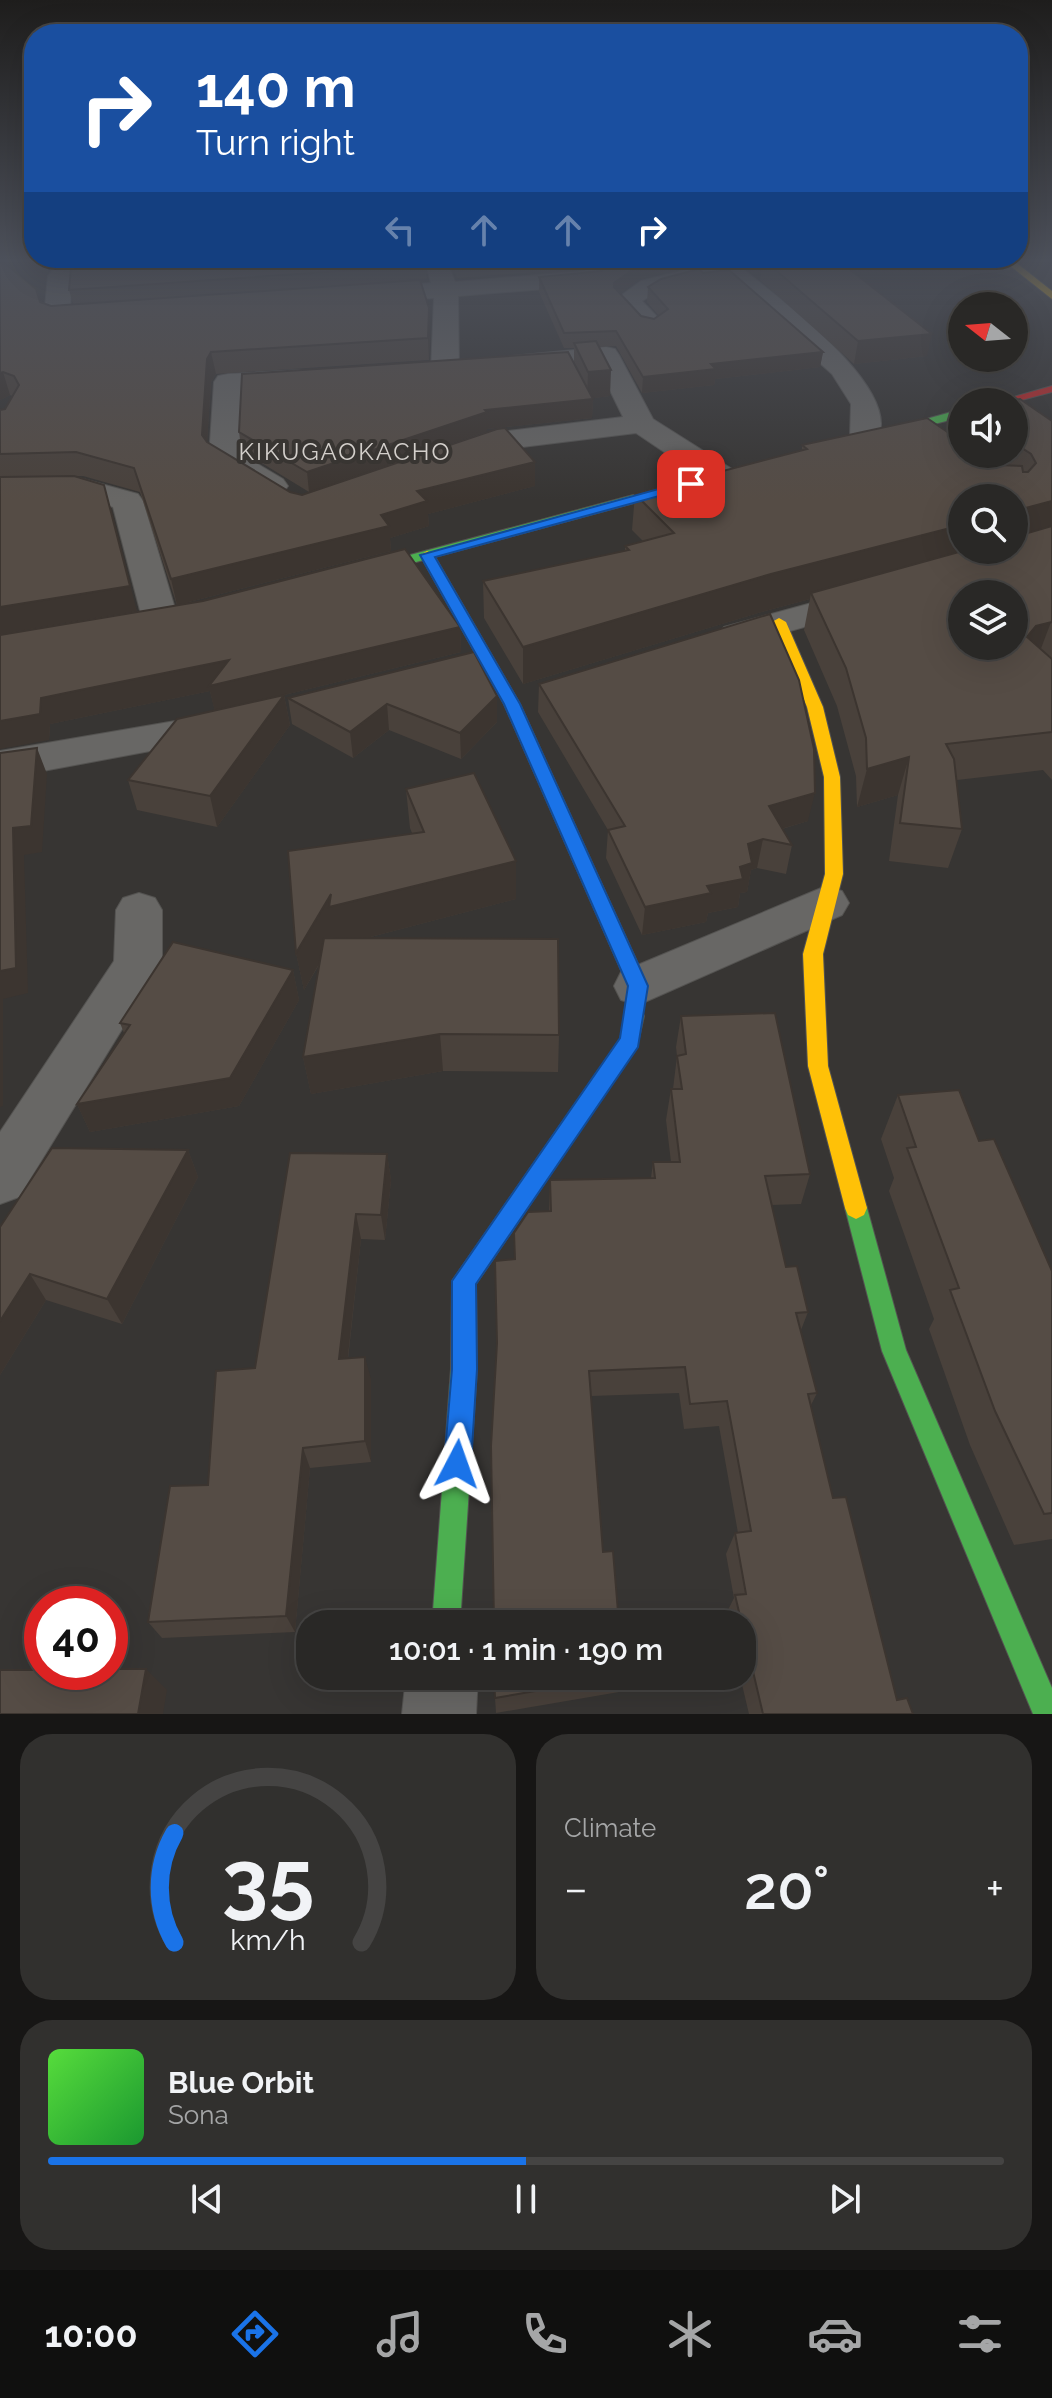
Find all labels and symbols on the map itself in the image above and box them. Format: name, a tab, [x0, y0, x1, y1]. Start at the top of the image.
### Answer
north arrow	[948, 292, 1028, 372]
district label: KIKUGAOKACHO	[239, 437, 451, 466]
pin	[657, 450, 725, 518]
position arrow	[415, 1422, 499, 1506]
speed limit sign: 40	[24, 1586, 128, 1690]

